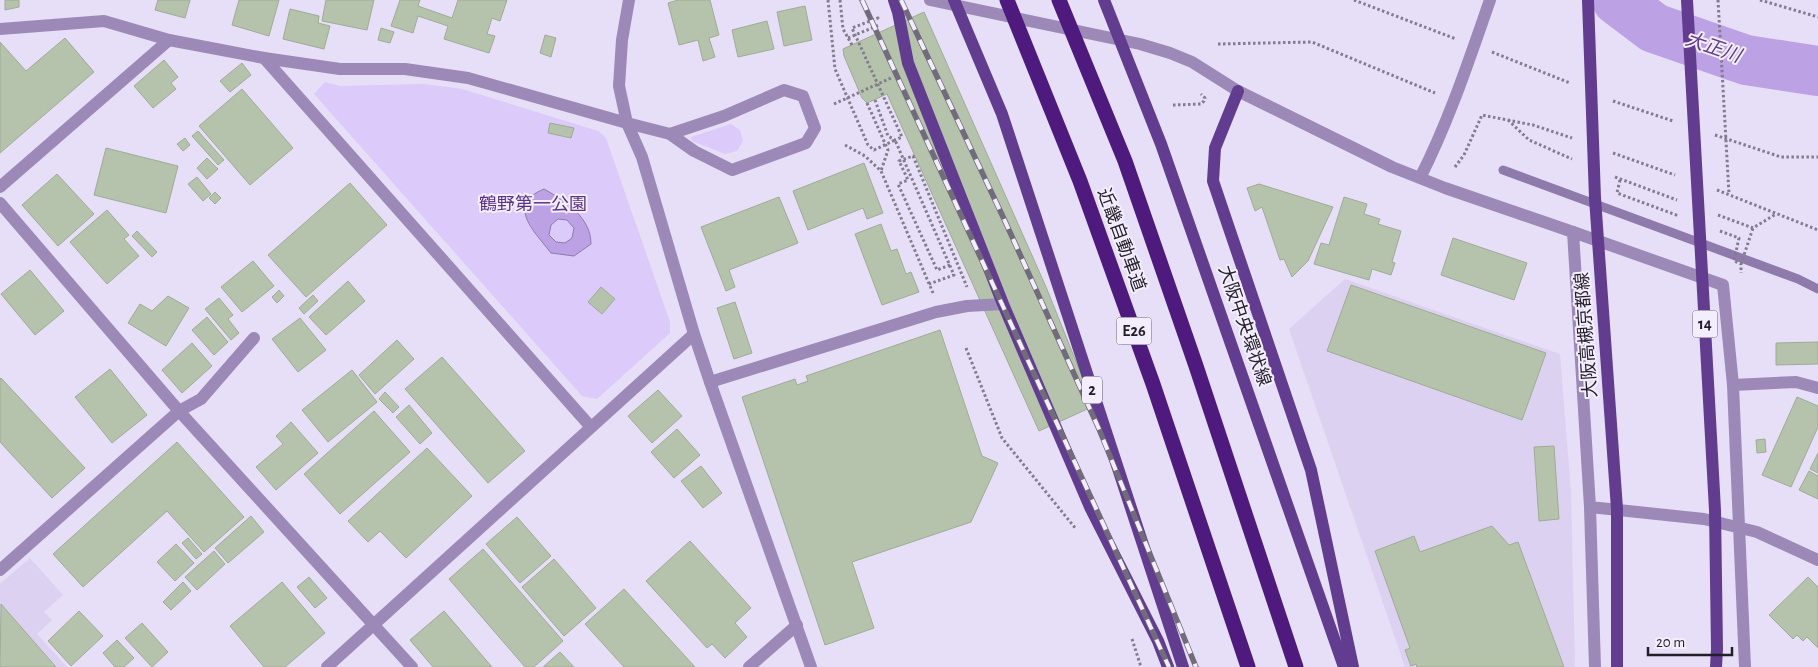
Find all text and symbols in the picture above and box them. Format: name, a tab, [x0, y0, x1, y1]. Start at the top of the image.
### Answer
water label: 大正川	[1683, 29, 1745, 67]
street label: 近畿自動車道	[1094, 185, 1150, 294]
park label: 鶴野第一公園	[479, 194, 587, 214]
street label: 大阪中央環状線	[1215, 263, 1275, 388]
street label: 大阪高槻京都線	[1572, 272, 1600, 399]
road number: 14	[1692, 310, 1718, 338]
road number: E26	[1116, 318, 1152, 344]
road number: 2	[1082, 376, 1102, 404]
scale bar	[1648, 624, 1732, 656]
text: 20 m	[1656, 635, 1685, 650]

